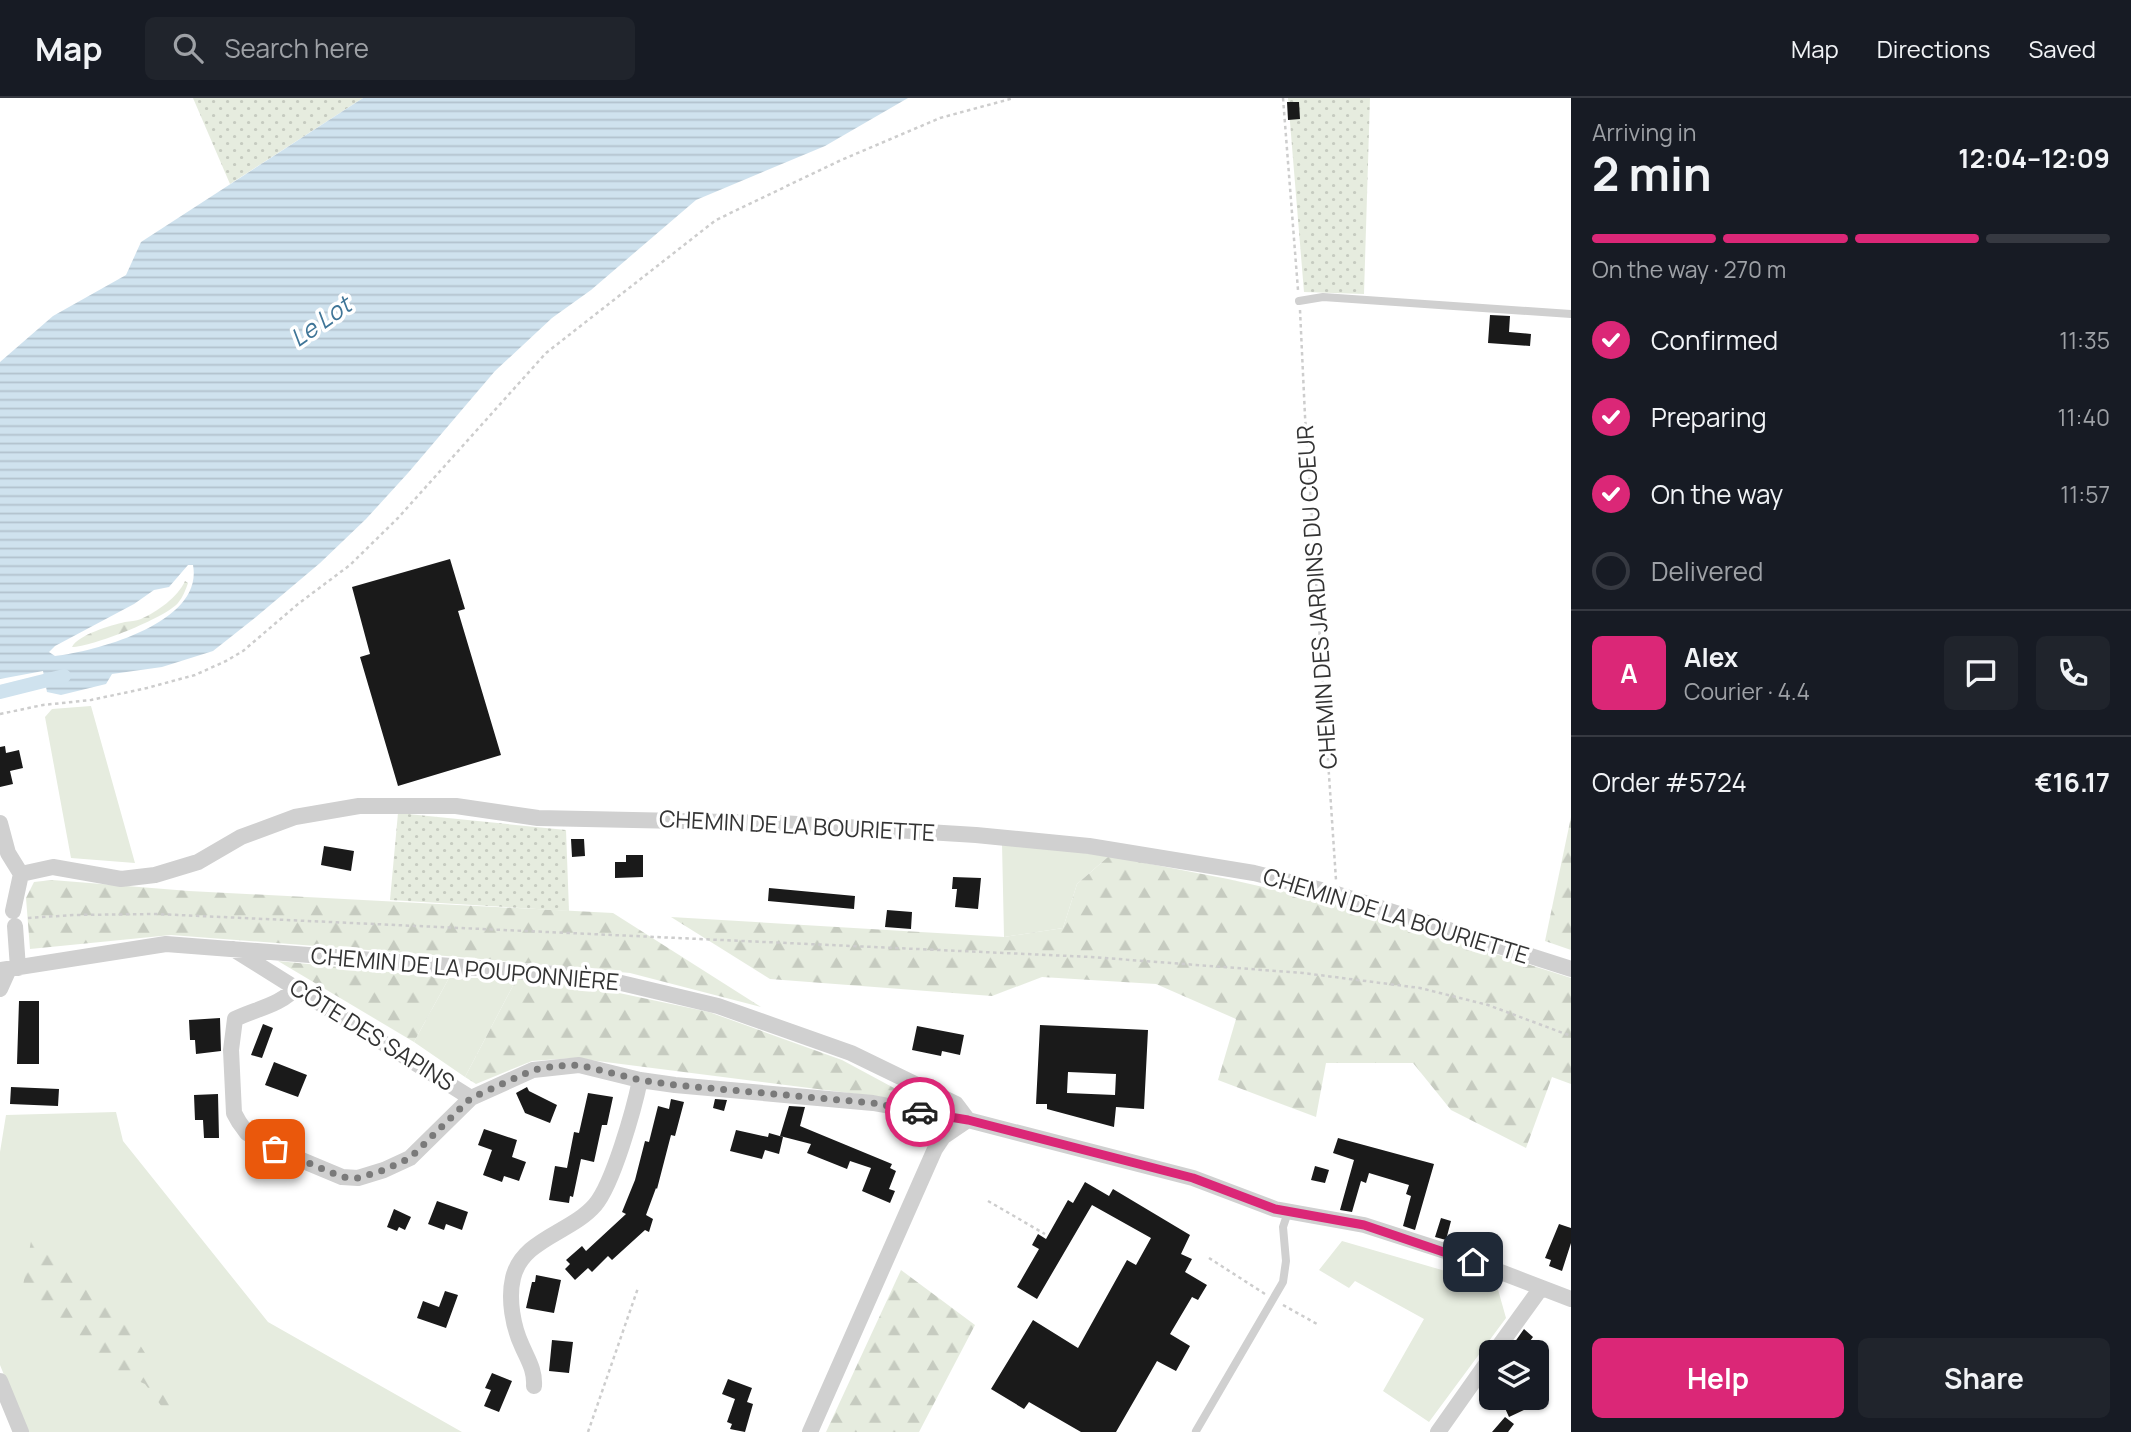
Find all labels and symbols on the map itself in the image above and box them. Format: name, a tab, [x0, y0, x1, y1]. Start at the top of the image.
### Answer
water label: Le Lot	[283, 287, 359, 354]
street label: CHEMIN DES JARDINS DU COEUR	[1288, 424, 1344, 770]
street label: CHEMIN DE LA BOURIETTE	[658, 802, 936, 848]
street label: CHEMIN DE LA BOURIETTE	[1260, 859, 1533, 971]
street label: CHEMIN DE LA POUPONNIÈRE	[310, 939, 621, 997]
street label: CÔTE DES SAPINS	[284, 971, 461, 1098]
courier	[885, 1077, 955, 1147]
pin	[245, 1119, 305, 1179]
pin	[1443, 1232, 1503, 1292]

